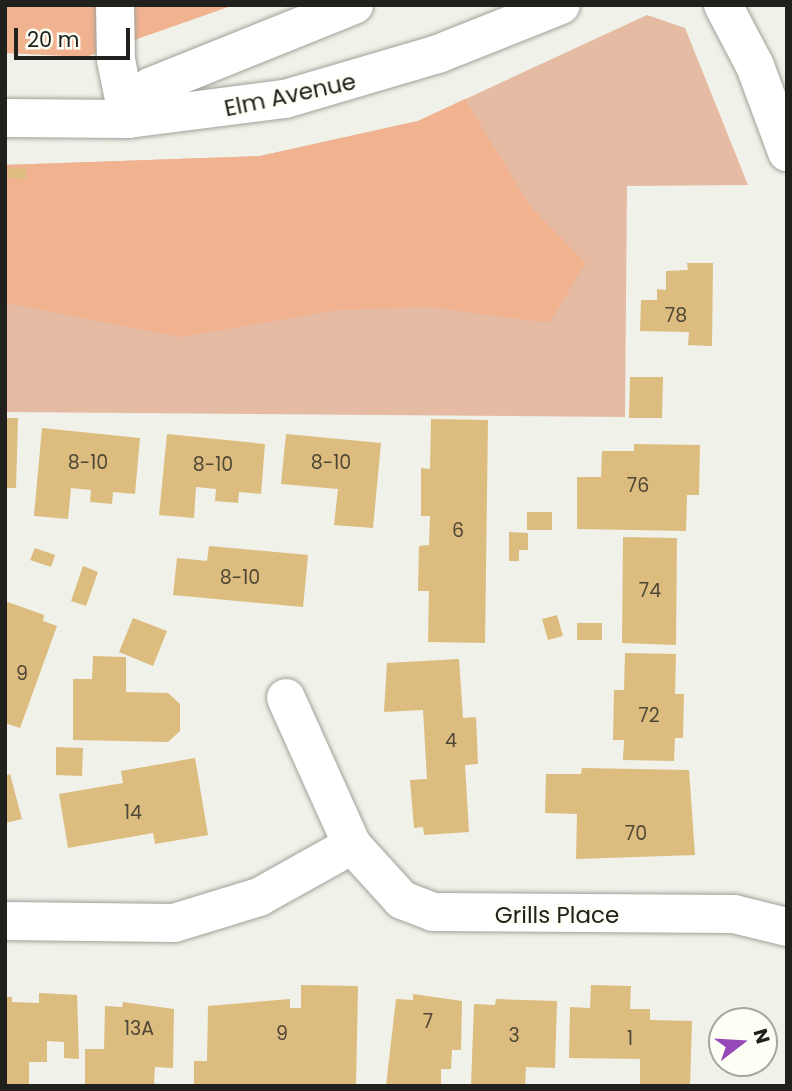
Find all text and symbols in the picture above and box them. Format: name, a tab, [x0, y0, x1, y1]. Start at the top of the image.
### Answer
scale bar	[18, 14, 133, 58]
text: 20 m	[27, 25, 80, 54]
street label: Elm Avenue	[222, 68, 358, 122]
house number: 78	[665, 305, 687, 327]
house number: 8-10	[68, 452, 108, 474]
house number: 8-10	[311, 452, 351, 474]
house number: 8-10	[193, 454, 233, 476]
house number: 76	[627, 475, 649, 497]
house number: 6	[452, 520, 464, 542]
house number: 8-10	[220, 567, 260, 589]
house number: 74	[639, 580, 661, 602]
house number: 9	[16, 663, 28, 685]
house number: 72	[638, 705, 660, 727]
house number: 4	[445, 730, 457, 752]
house number: 14	[124, 802, 142, 824]
house number: 70	[625, 823, 647, 845]
street label: Grills Place	[495, 901, 619, 929]
north arrow	[708, 1007, 778, 1077]
house number: 7	[423, 1011, 433, 1033]
house number: 13A	[124, 1018, 154, 1040]
house number: 9	[276, 1023, 288, 1045]
house number: 3	[508, 1025, 520, 1047]
text: N	[747, 1026, 777, 1047]
house number: 1	[627, 1028, 633, 1050]

